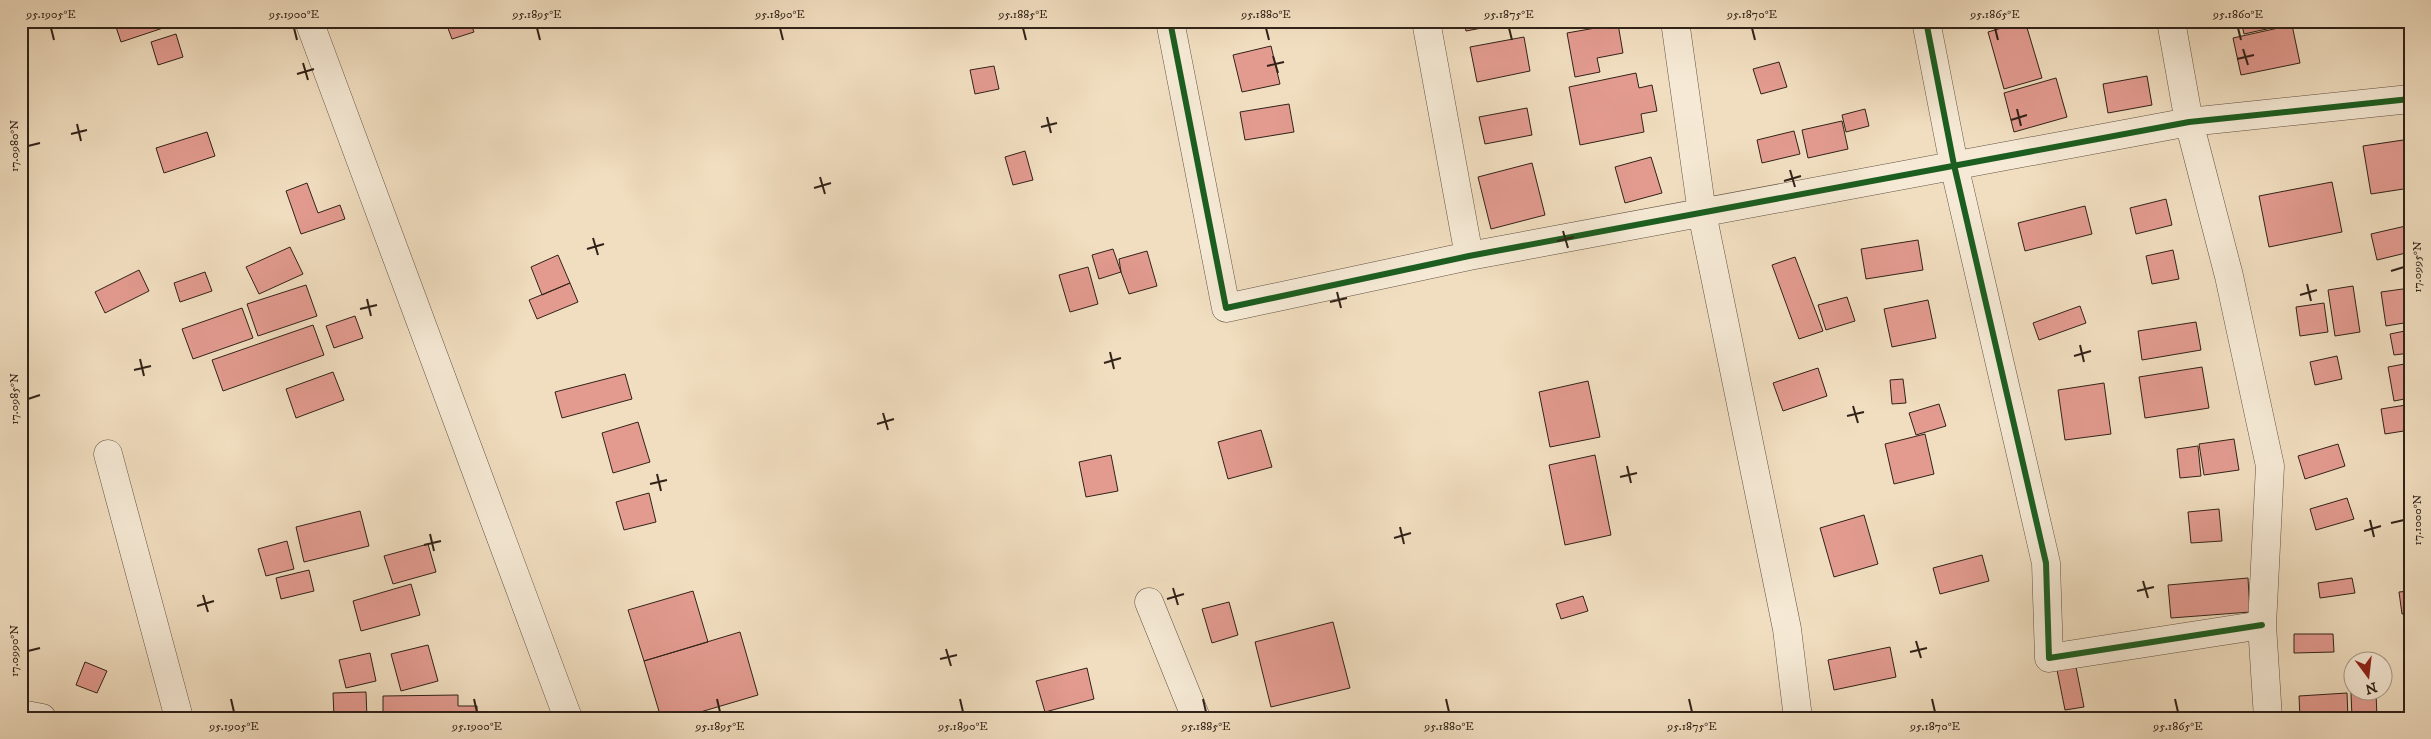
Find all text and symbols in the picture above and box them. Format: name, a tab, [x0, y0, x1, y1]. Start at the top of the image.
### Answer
text: 95.1905°E	[25, 7, 76, 22]
text: 95.1900°E	[268, 7, 320, 22]
text: 95.1895°E	[511, 7, 562, 22]
text: 95.1890°E	[754, 7, 805, 22]
text: 95.1885°E	[997, 7, 1048, 22]
text: 95.1880°E	[1240, 7, 1291, 22]
text: 95.1875°E	[1483, 7, 1534, 22]
text: 95.1870°E	[1726, 7, 1777, 22]
text: 95.1865°E	[1969, 7, 2020, 22]
text: 95.1860°E	[2212, 7, 2263, 22]
text: 17.0980°N	[7, 120, 22, 172]
text: 17.0995°N	[2410, 241, 2425, 293]
text: 17.0985°N	[7, 373, 22, 425]
text: 17.1000°N	[2410, 494, 2425, 545]
text: 17.0990°N	[7, 625, 22, 677]
north arrow	[2344, 652, 2394, 702]
text: N	[2363, 677, 2379, 698]
text: 95.1905°E	[208, 719, 259, 734]
text: 95.1900°E	[451, 719, 503, 734]
text: 95.1895°E	[694, 719, 745, 734]
text: 95.1890°E	[937, 719, 988, 734]
text: 95.1885°E	[1180, 719, 1231, 734]
text: 95.1880°E	[1423, 719, 1474, 734]
text: 95.1875°E	[1666, 719, 1717, 734]
text: 95.1870°E	[1909, 719, 1960, 734]
text: 95.1865°E	[2152, 719, 2203, 734]

